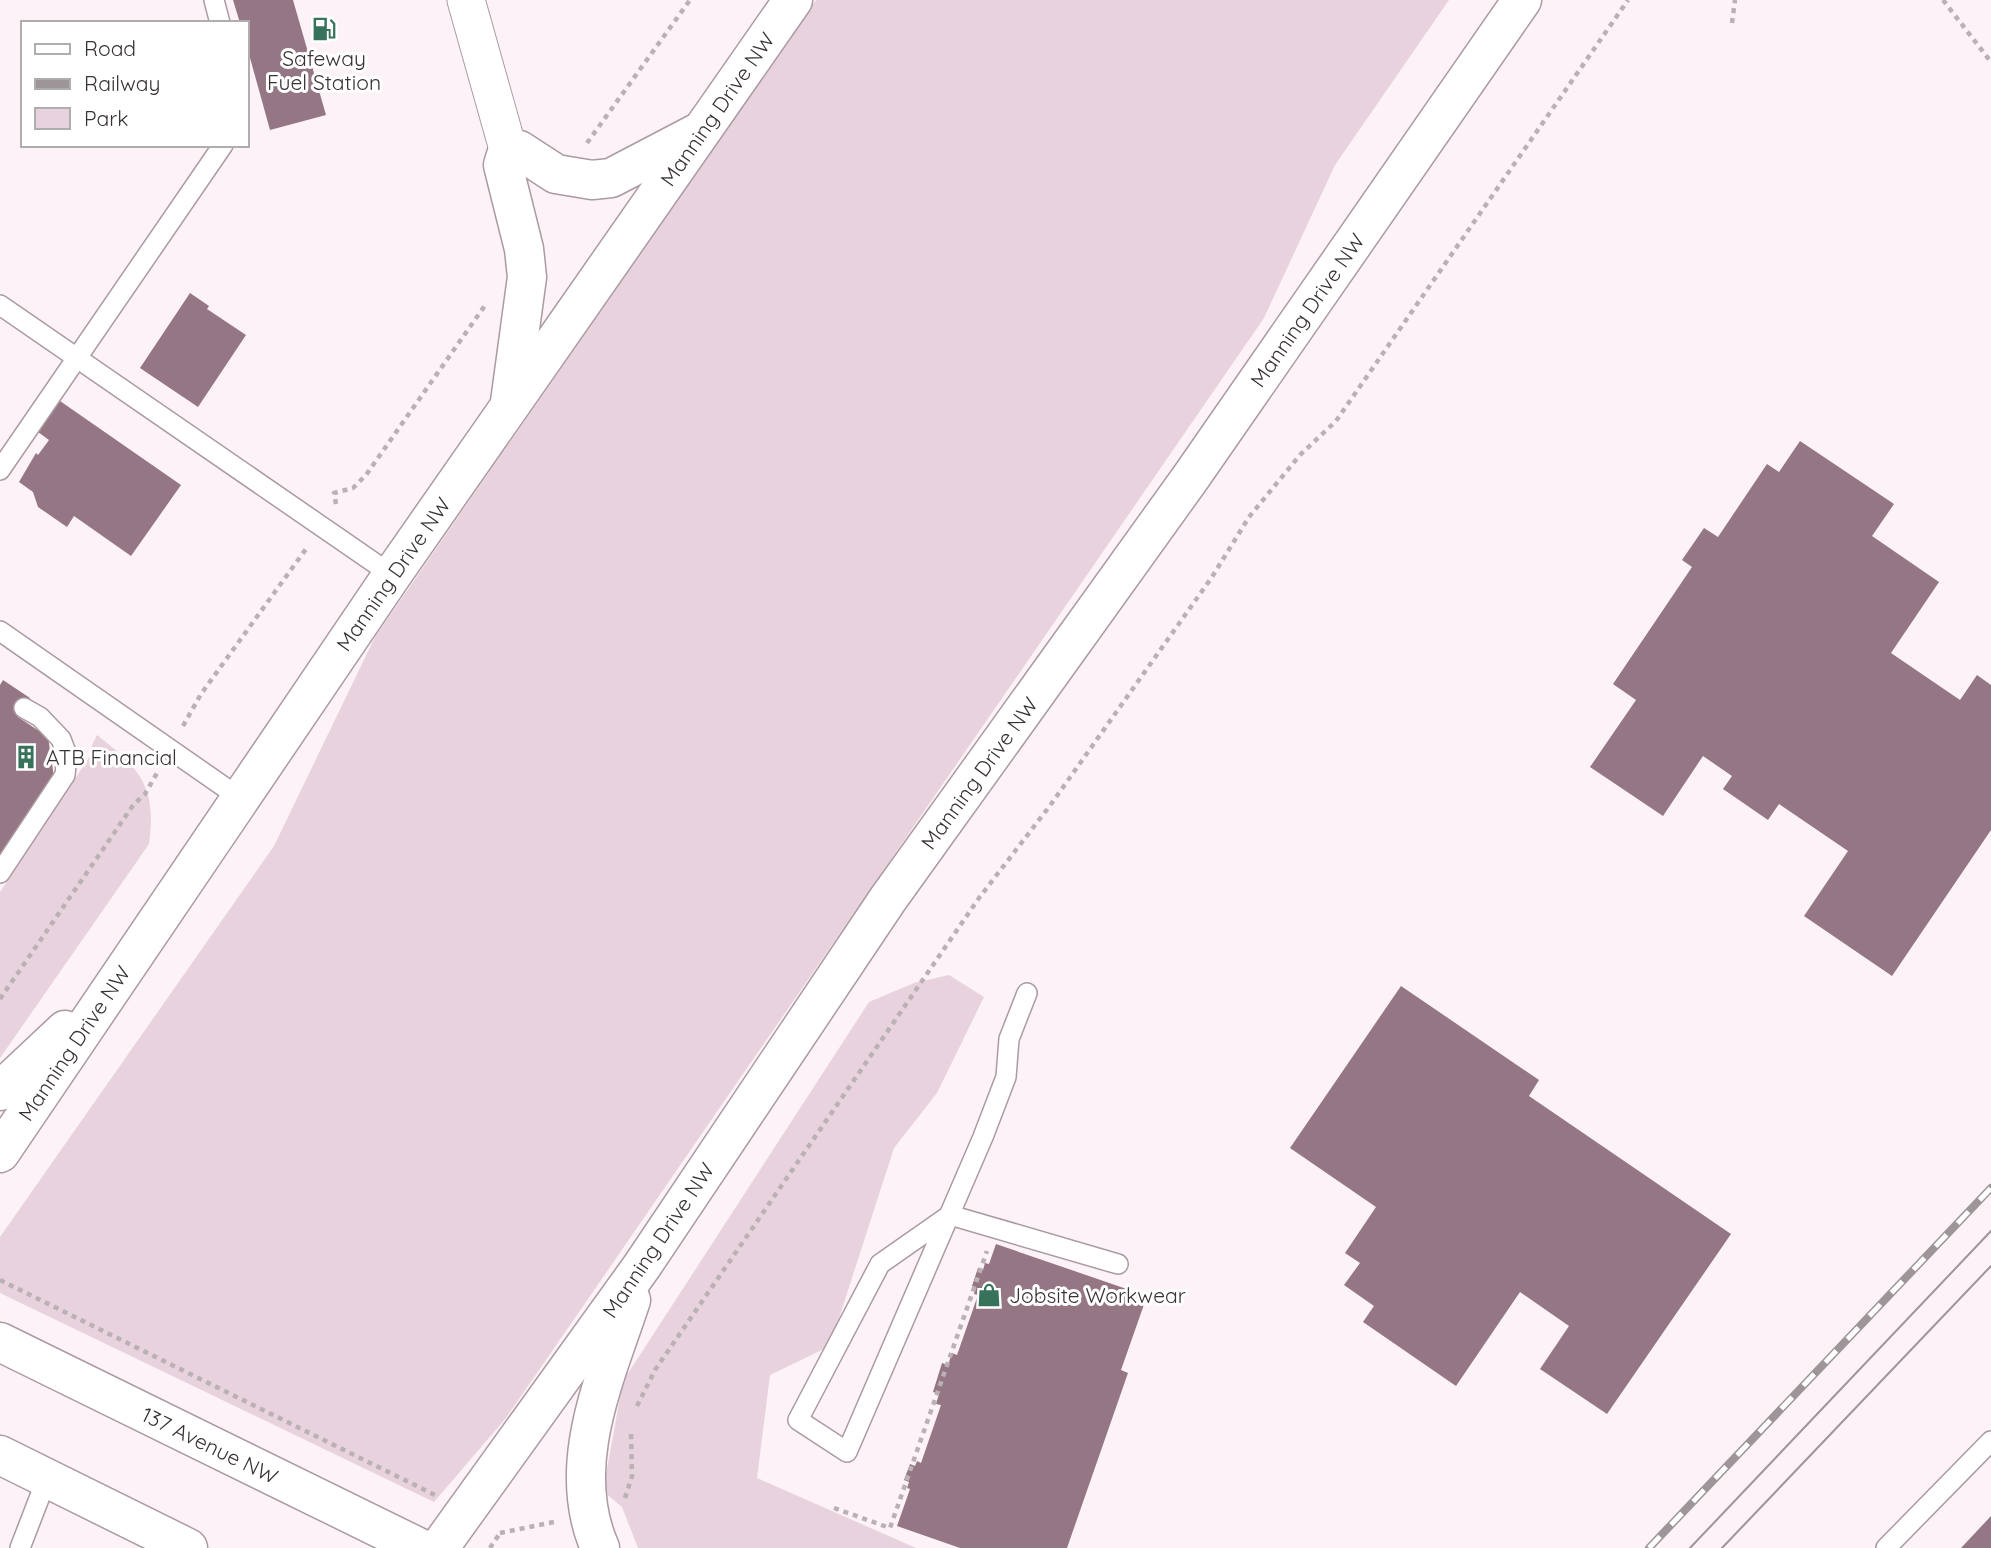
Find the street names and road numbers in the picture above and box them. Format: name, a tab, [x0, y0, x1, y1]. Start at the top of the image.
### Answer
street label: Manning Drive NW	[654, 27, 780, 191]
street label: Manning Drive NW	[1244, 228, 1370, 392]
street label: Manning Drive NW	[330, 492, 456, 656]
street label: Manning Drive NW	[915, 692, 1043, 854]
street label: Manning Drive NW	[12, 960, 136, 1126]
street label: Manning Drive NW	[596, 1157, 720, 1323]
street label: 137 Avenue NW	[138, 1401, 282, 1489]

